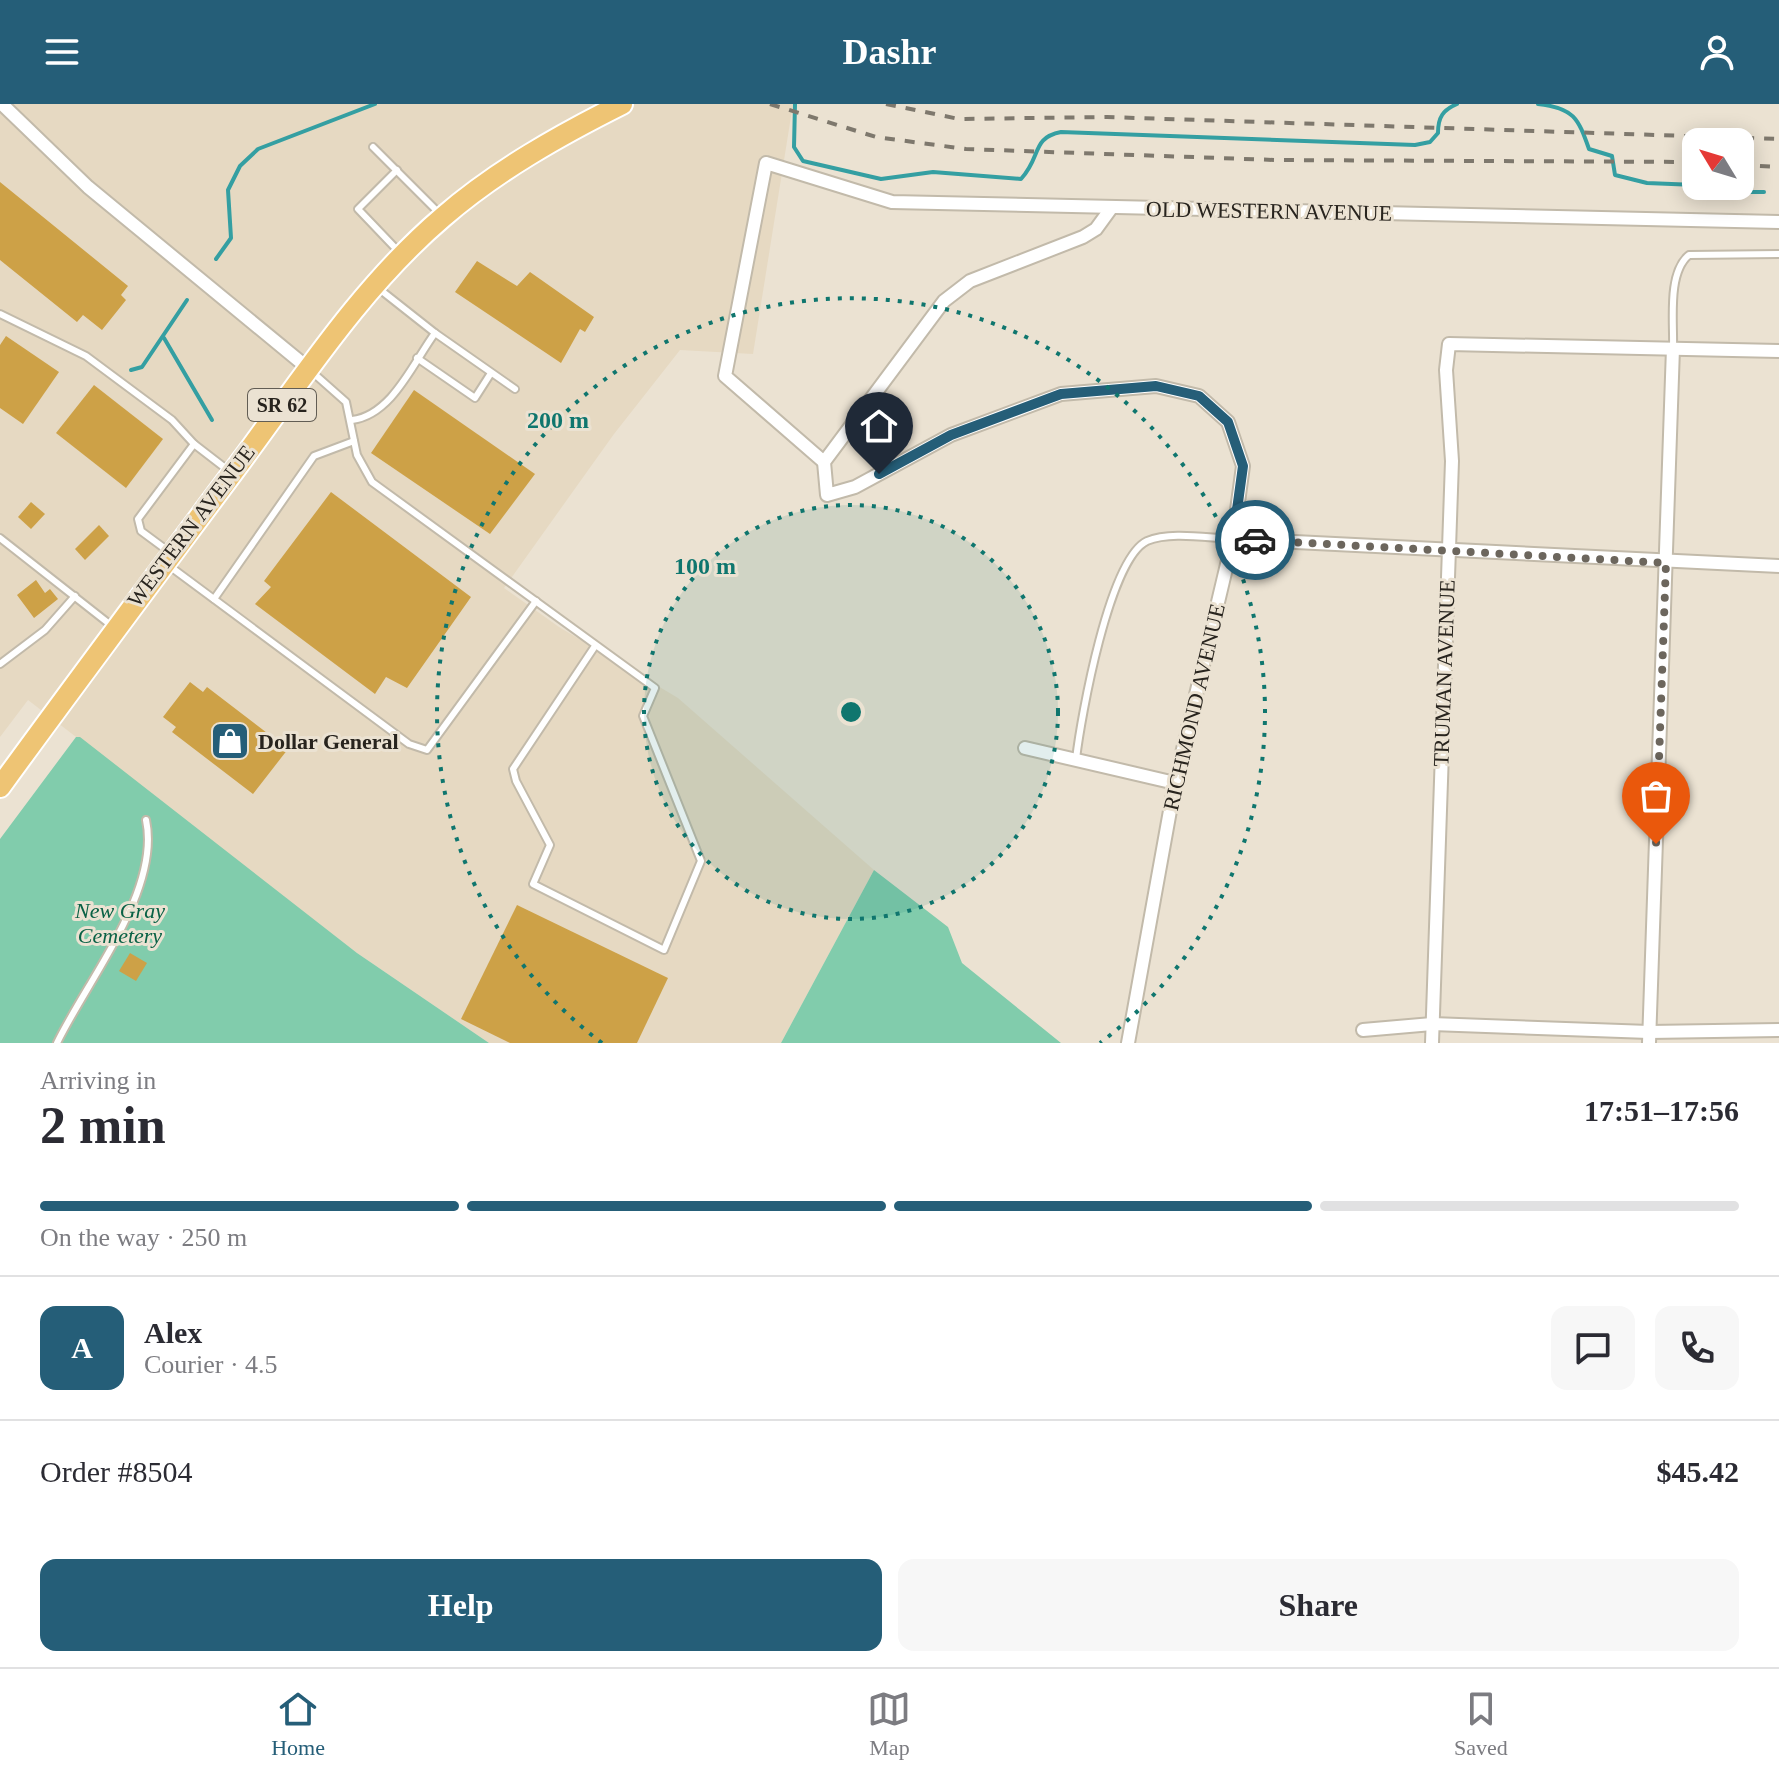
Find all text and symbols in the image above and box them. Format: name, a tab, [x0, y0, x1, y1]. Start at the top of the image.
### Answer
icon: menu	[40, 30, 84, 74]
icon: person	[1695, 30, 1739, 74]
text: Dashr	[842, 32, 937, 72]
north arrow	[1682, 128, 1754, 200]
map controls	[1682, 128, 1754, 200]
street label: OLD WESTERN AVENUE	[1146, 196, 1392, 226]
road number: SR 62	[248, 389, 316, 421]
pin	[845, 392, 913, 474]
icon: home	[857, 404, 901, 448]
text: 200 m	[527, 407, 589, 433]
street label: WESTERN AVENUE	[122, 440, 260, 612]
courier	[1215, 500, 1295, 580]
icon: car	[1233, 518, 1277, 562]
text: 100 m	[674, 553, 736, 579]
street label: TRUMAN AVENUE	[1428, 579, 1460, 767]
street label: RICHMOND AVENUE	[1158, 601, 1230, 813]
centre of rings	[837, 698, 865, 726]
shop icon: Dollar General	[209, 720, 251, 762]
place label: Dollar General	[258, 729, 399, 754]
pin	[1622, 762, 1690, 844]
icon: bag	[1634, 774, 1678, 818]
park label: New Gray Cemetery	[74, 898, 165, 948]
text: Arriving in	[40, 1066, 156, 1095]
text: 17:51–17:56	[1584, 1094, 1739, 1127]
text: 2 min	[40, 1097, 166, 1154]
text: On the way · 250 m	[40, 1223, 247, 1252]
button: chat	[1551, 1306, 1635, 1390]
button: phone	[1655, 1306, 1739, 1390]
text: Alex	[144, 1316, 202, 1349]
text: A	[71, 1331, 93, 1364]
text: Courier · 4.5	[144, 1350, 278, 1379]
text: Order #8504	[40, 1455, 192, 1488]
text: $45.42	[1657, 1455, 1739, 1488]
button: Help	[40, 1559, 882, 1651]
button: Share	[898, 1559, 1739, 1651]
tab: Home	[271, 1687, 325, 1761]
tab: Map	[867, 1687, 911, 1761]
tab: Saved	[1454, 1687, 1508, 1761]

